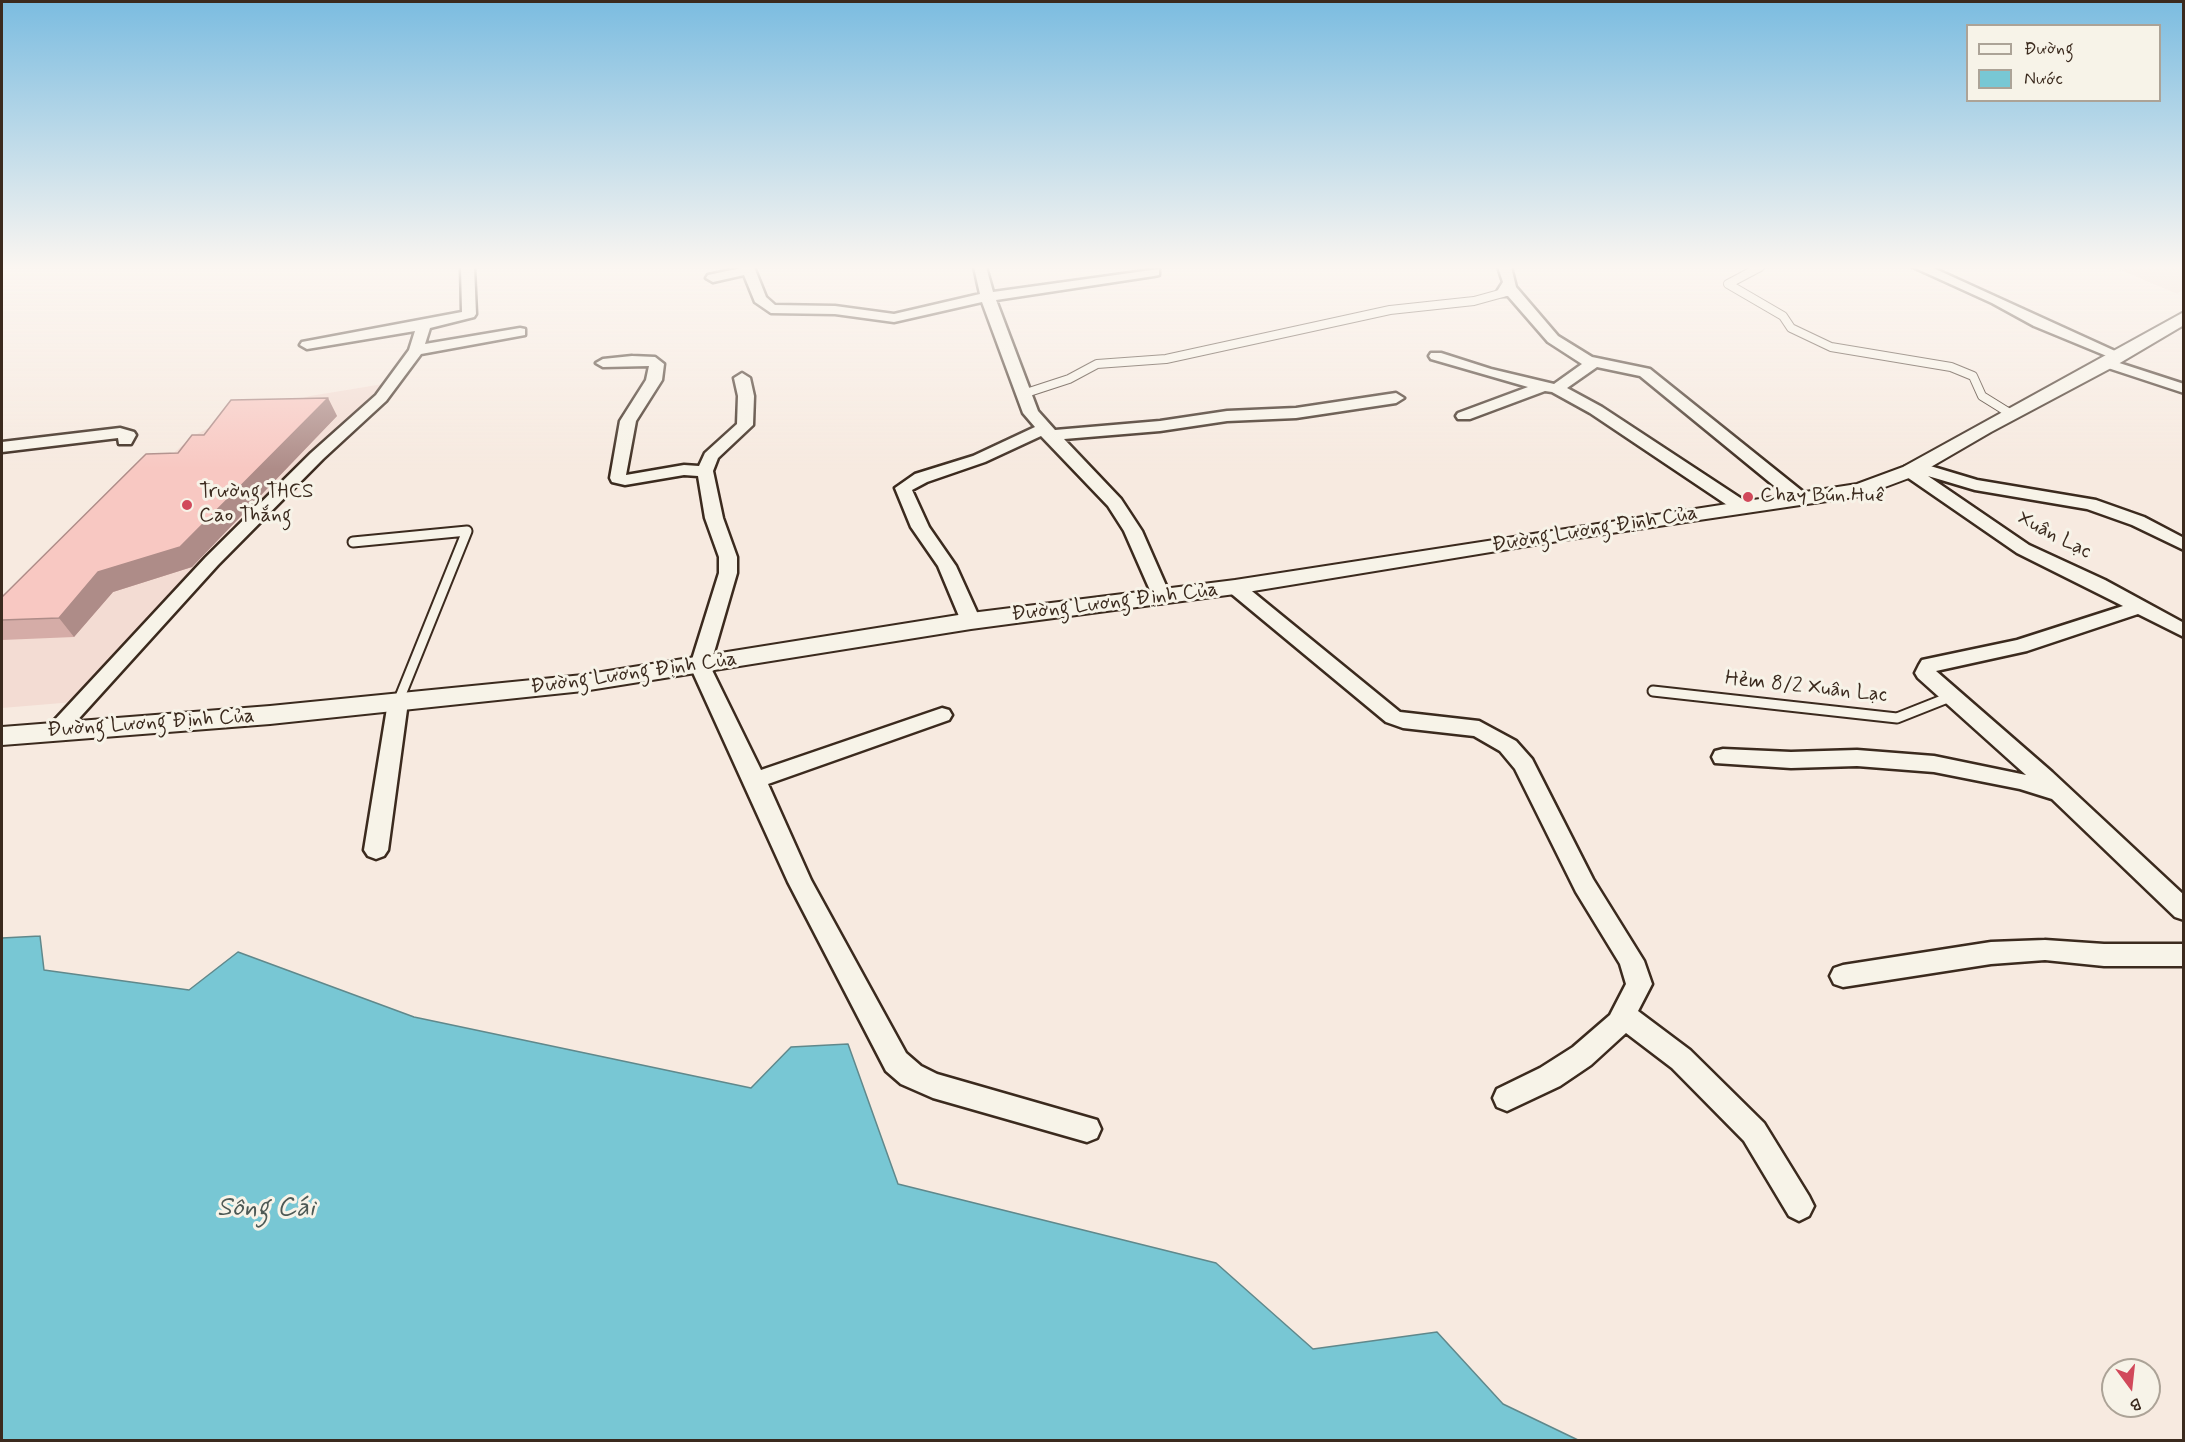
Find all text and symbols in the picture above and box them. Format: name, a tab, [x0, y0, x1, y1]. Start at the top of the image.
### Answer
legend	[1966, 24, 2161, 102]
text: Đường	[2024, 37, 2074, 61]
text: Nước	[2024, 67, 2063, 91]
place label: Trường THCS Cao Thắng	[199, 480, 314, 530]
place label: Chay Bún Huê	[1760, 484, 1885, 510]
marker: Chay Bún Huê	[1741, 490, 1755, 504]
marker: Trường THCS Cao Thắng	[180, 498, 194, 512]
street label: Đường Lương Định Của	[1490, 501, 1700, 559]
street label: Xuân Lạc	[2013, 507, 2095, 565]
street label: Đường Lương Định Của	[1010, 578, 1220, 628]
street label: Đường Lương Định Của	[529, 647, 739, 701]
street label: Hẻm 8/2 Xuân Lạc	[1724, 667, 1888, 709]
street label: Đường Lương Định Của	[46, 704, 256, 744]
water label: Sông Cái	[217, 1193, 315, 1225]
north arrow	[2101, 1358, 2161, 1418]
text: B	[2128, 1392, 2143, 1415]

